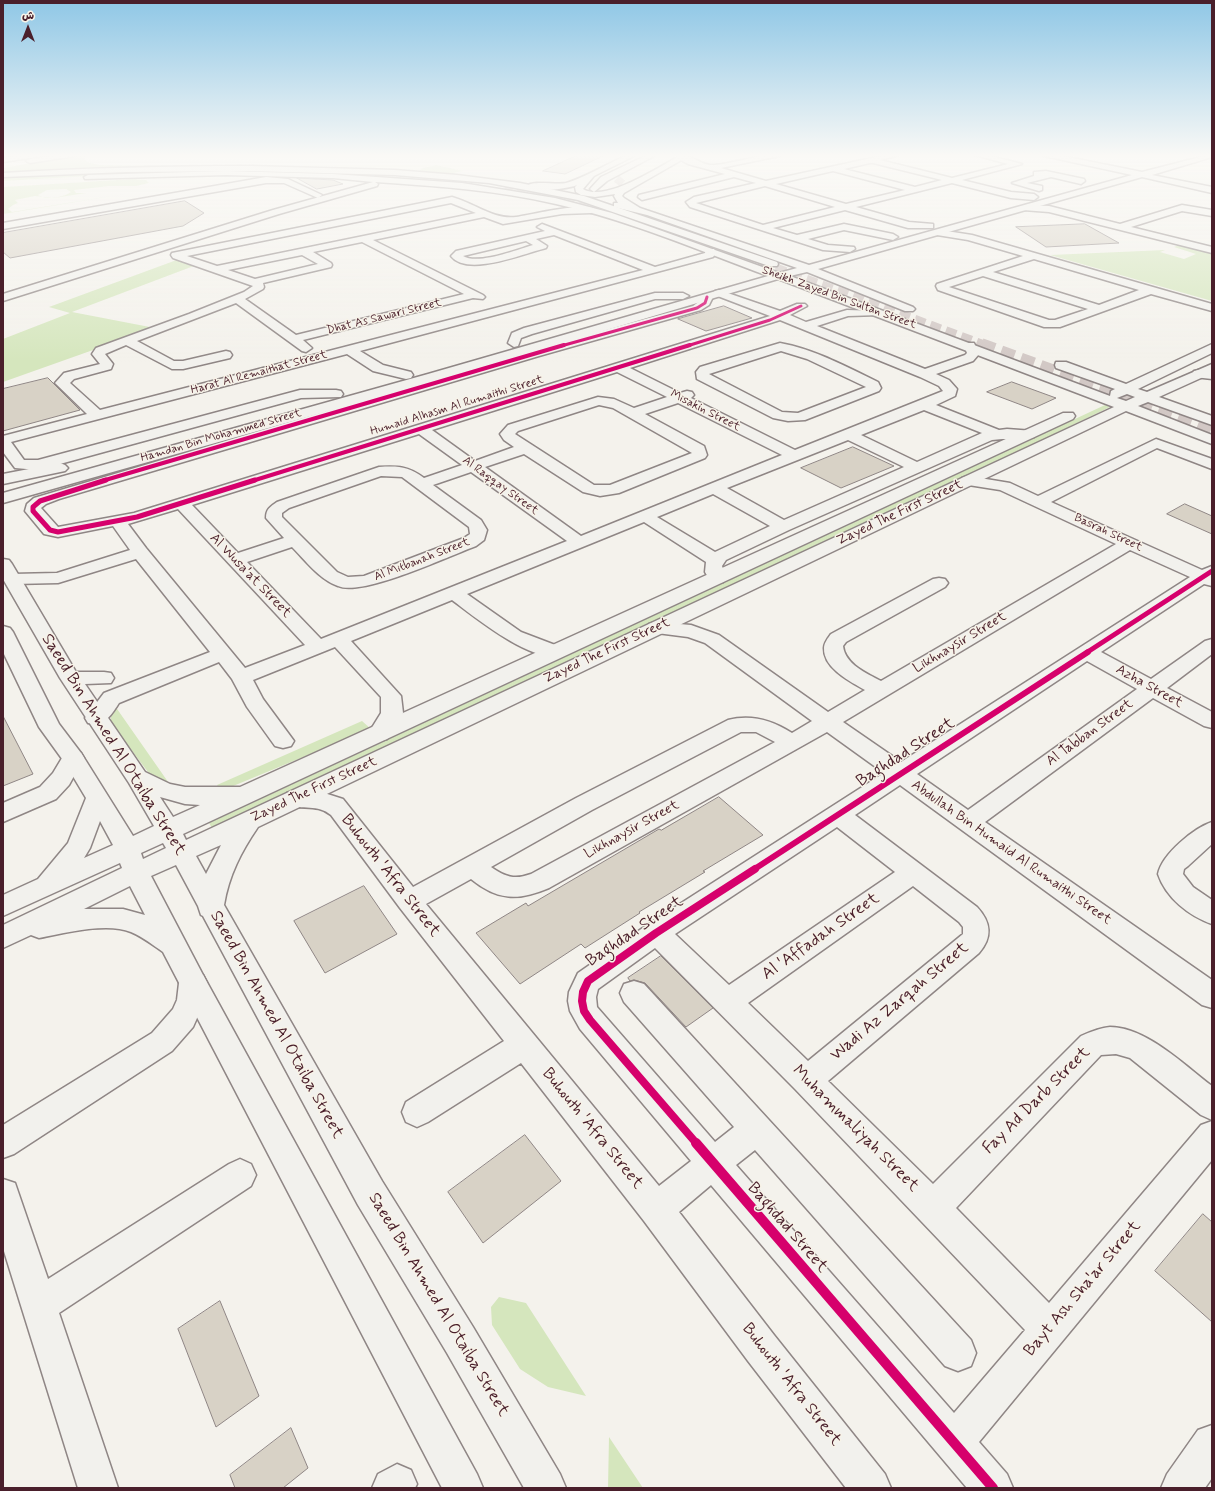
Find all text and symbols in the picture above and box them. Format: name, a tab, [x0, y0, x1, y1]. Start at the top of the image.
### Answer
north arrow	[8, 8, 48, 48]
text: ش	[22, 9, 34, 23]
street label: Sheikh Zayed Bin Sultan Street	[760, 263, 918, 333]
street label: Dhat As Sawari Street	[325, 296, 443, 338]
street label: Harat Al Remaithat Street	[189, 348, 329, 398]
street label: Humaid Alhasm Al Rumaithi Street	[369, 373, 545, 439]
street label: Misakin Street	[668, 387, 742, 435]
street label: Hamdan Bin Mohammed Street	[139, 406, 303, 466]
street label: Al Raqqay Street	[459, 454, 541, 518]
street label: Zayed The First Street	[834, 476, 966, 550]
street label: Basrah Street	[1072, 511, 1144, 555]
street label: Al Wusa'at Street	[206, 530, 294, 622]
street label: Al Mitbanah Street	[372, 535, 472, 585]
street label: Likhnaysir Street	[910, 609, 1010, 677]
street label: Zayed The First Street	[541, 614, 673, 688]
street label: Saeed Bin Ahmed Al Otaiba Street	[36, 631, 190, 859]
street label: Azha Street	[1113, 662, 1185, 712]
street label: Al Tabban Street	[1043, 696, 1137, 770]
street label: Baghdad Street	[853, 714, 959, 792]
street label: Zayed The First Street	[248, 753, 380, 827]
street label: Abdullah Bin Humaid Al Rumaithi Street	[908, 777, 1114, 929]
street label: Likhnaysir Street	[582, 797, 682, 863]
street label: Buhouth 'Afra Street	[336, 811, 444, 941]
street label: Al 'Affadah Street	[758, 889, 884, 985]
street label: Baghdad Street	[582, 892, 688, 972]
street label: Saeed Bin Ahmed Al Otaiba Street	[205, 908, 347, 1142]
street label: Wadi Az Zarqah Street	[827, 938, 973, 1066]
street label: Fay Ad Darb Street	[979, 1043, 1095, 1159]
street label: Muhammaliyah Street	[787, 1061, 923, 1197]
street label: Buhouth 'Afra Street	[537, 1064, 647, 1194]
street label: Baghdad Street	[742, 1179, 832, 1277]
street label: Saeed Bin Ahmed Al Otaiba Street	[363, 1190, 513, 1420]
street label: Bayt Ash Sha'ar Street	[1020, 1217, 1146, 1361]
street label: Buhouth 'Afra Street	[737, 1320, 845, 1450]

